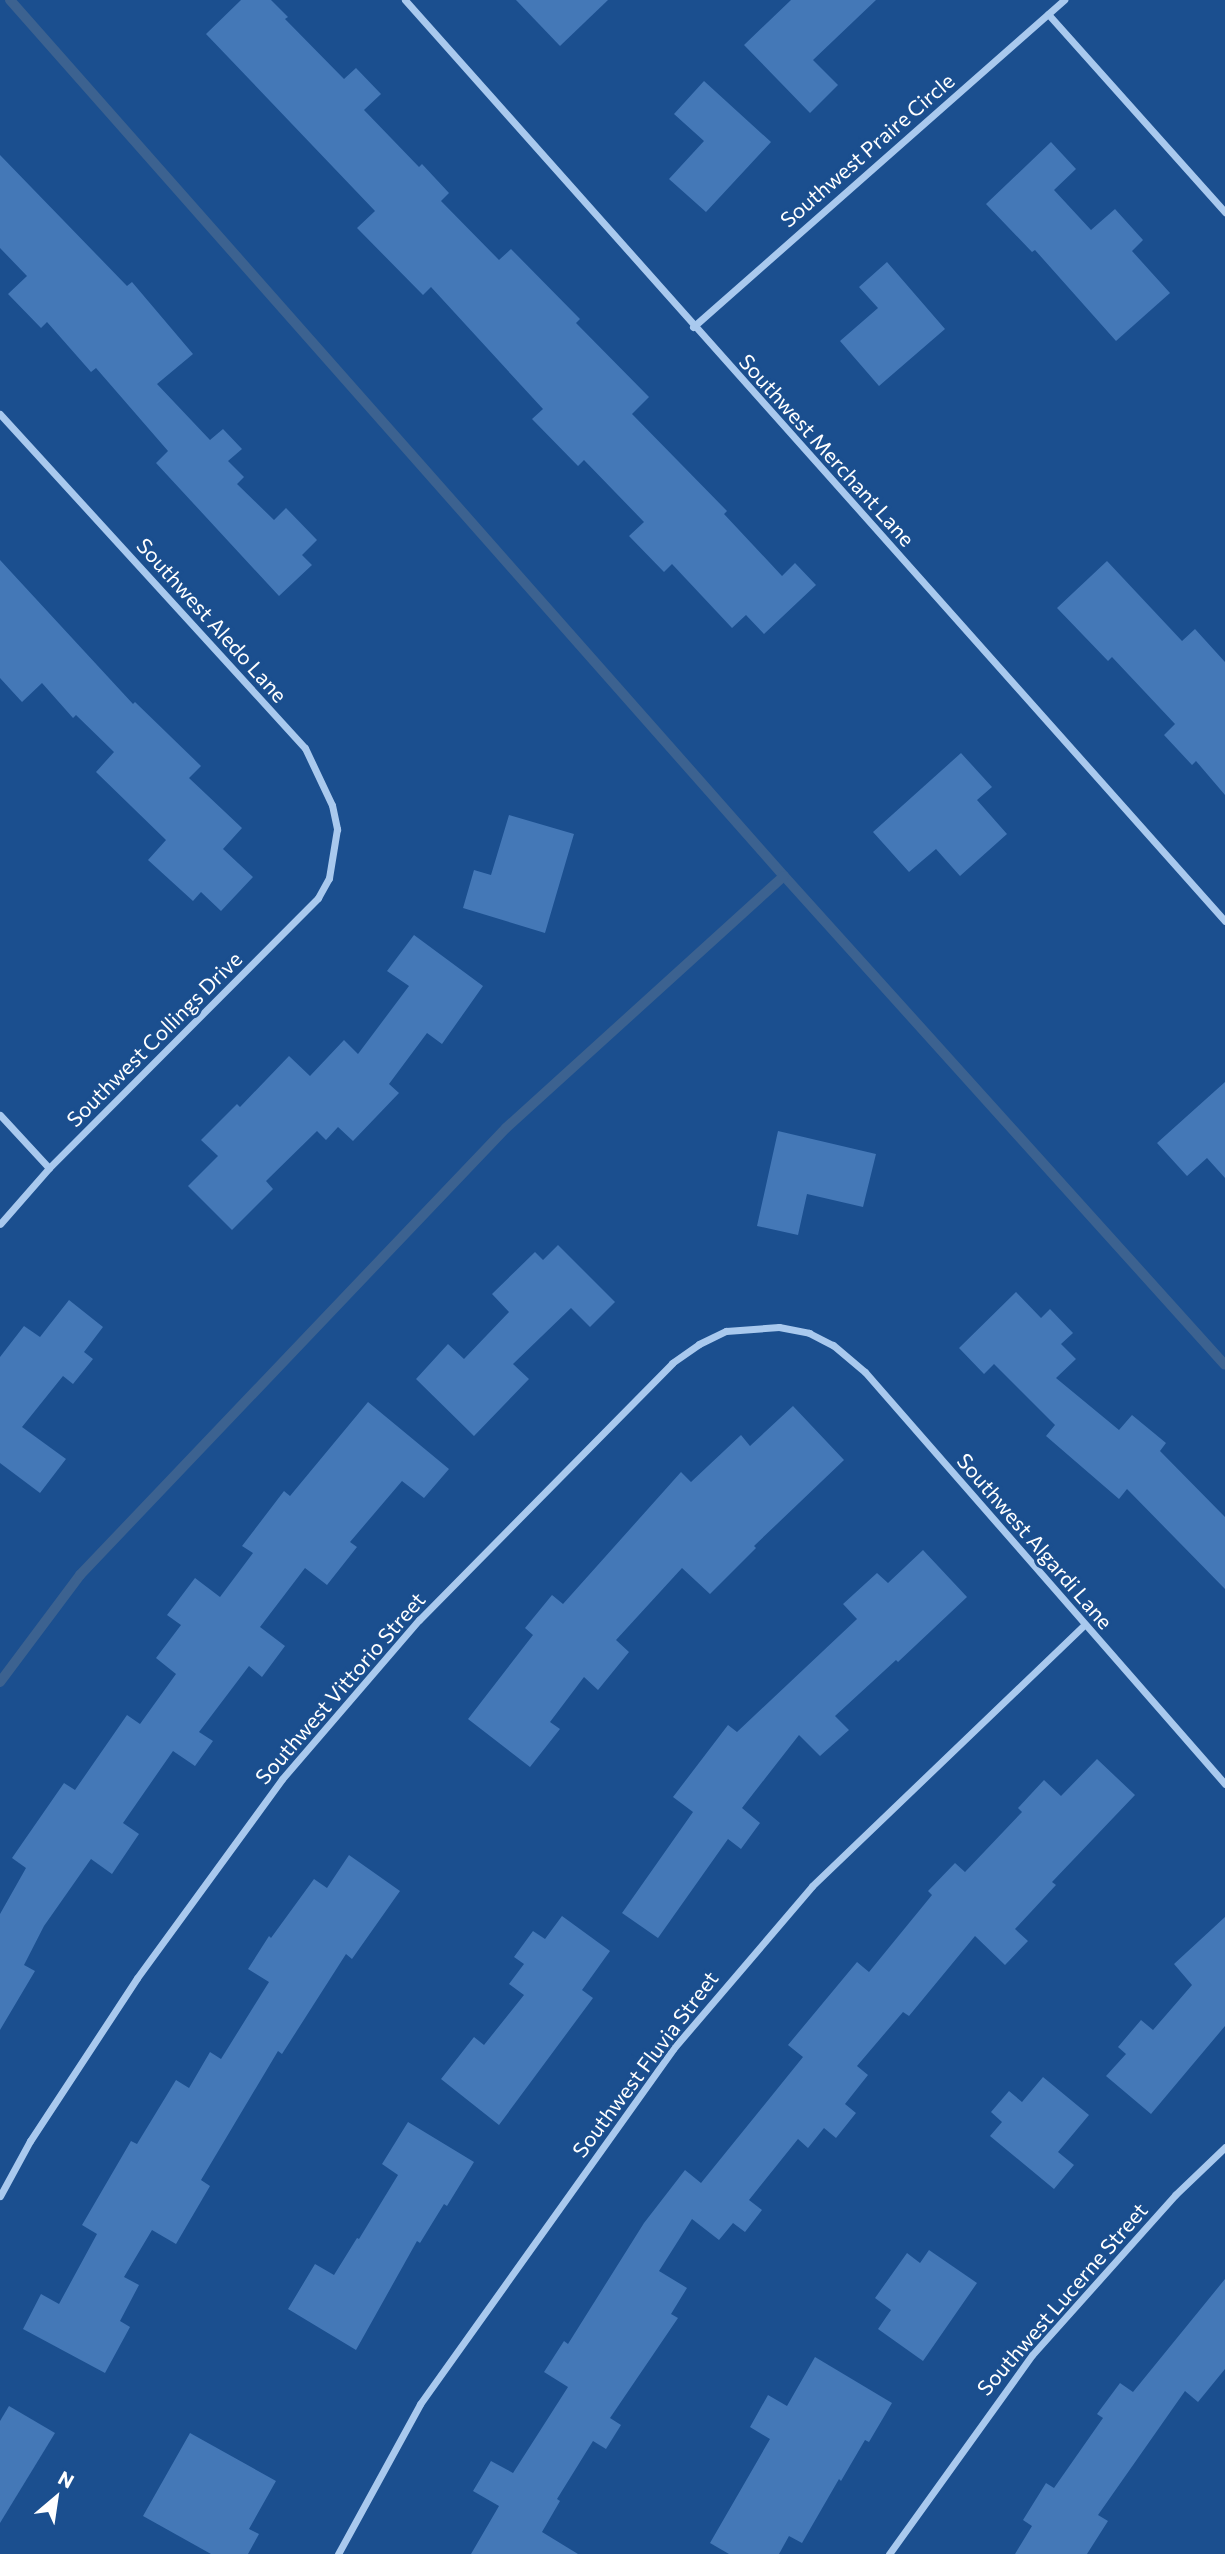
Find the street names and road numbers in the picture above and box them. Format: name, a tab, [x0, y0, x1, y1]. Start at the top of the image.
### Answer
street label: Southwest Praire Circle	[775, 68, 959, 232]
street label: Southwest Merchant Lane	[734, 349, 920, 551]
street label: Southwest Aledo Lane	[132, 533, 292, 707]
street label: Southwest Collings Drive	[61, 946, 247, 1132]
street label: Southwest Algardi Lane	[952, 1448, 1118, 1634]
street label: Southwest Vittorio Street	[250, 1587, 430, 1789]
street label: Southwest Fluvia Street	[567, 1966, 723, 2162]
street label: Southwest Lucerne Street	[972, 2198, 1152, 2400]

